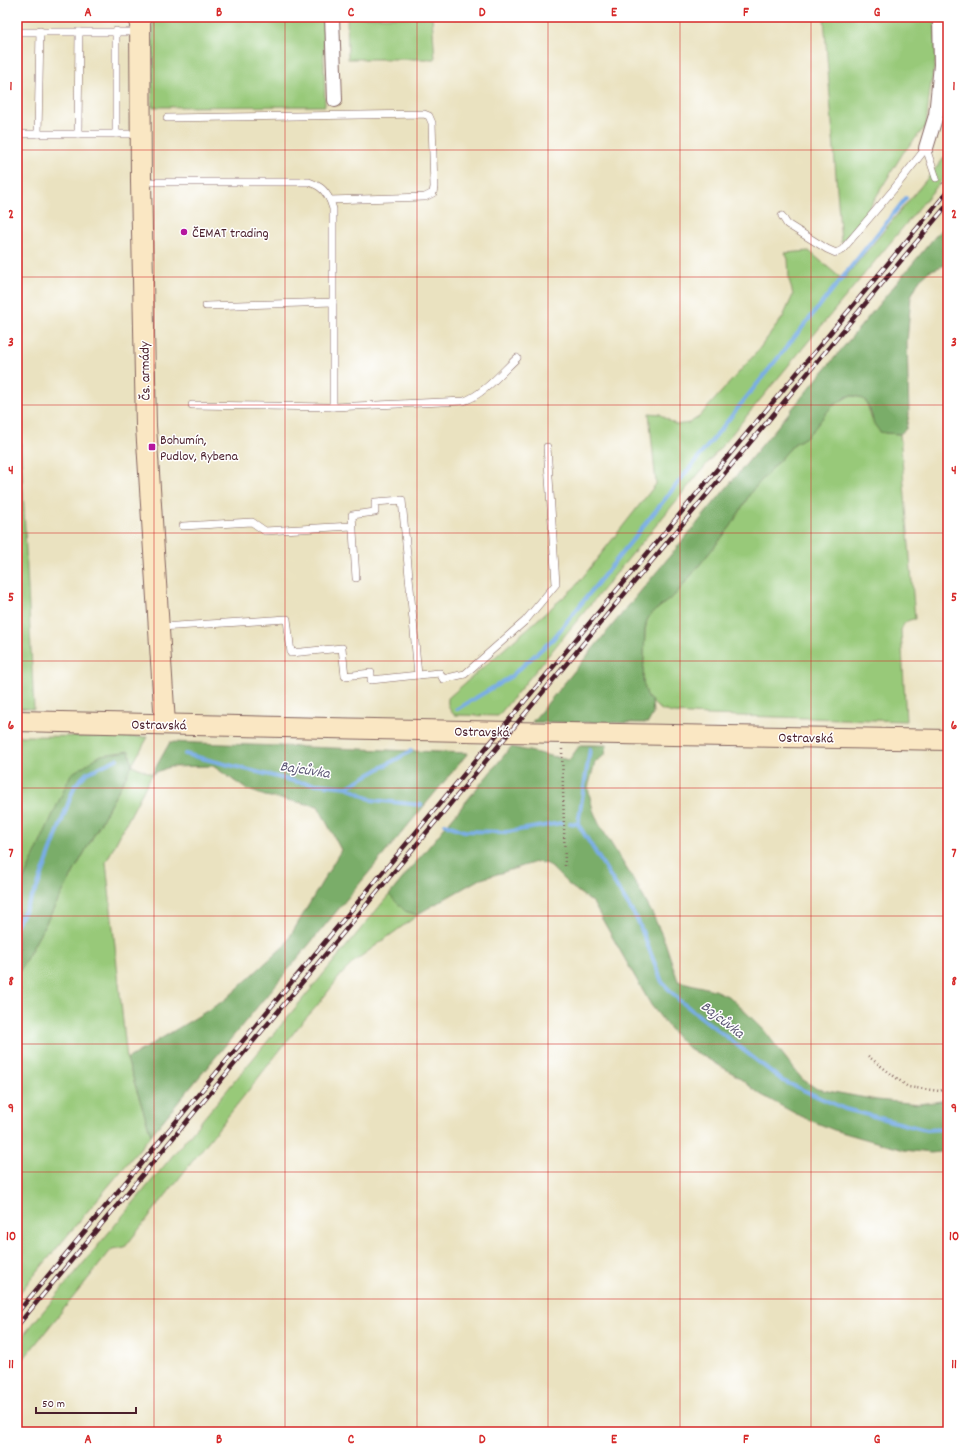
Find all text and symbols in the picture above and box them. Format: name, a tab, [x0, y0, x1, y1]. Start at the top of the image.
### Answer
text: A	[84, 4, 92, 23]
text: B	[216, 4, 222, 23]
text: C	[348, 4, 355, 23]
text: D	[479, 4, 486, 23]
text: E	[611, 4, 618, 23]
text: F	[743, 4, 749, 23]
text: G	[874, 4, 881, 23]
text: 1	[10, 78, 13, 97]
text: 1	[953, 78, 956, 97]
text: 2	[8, 206, 14, 225]
text: 2	[951, 206, 957, 225]
place label: ČEMAT trading	[192, 224, 269, 244]
marker: ČEMAT trading	[179, 227, 189, 237]
text: 3	[8, 334, 14, 353]
text: 3	[951, 334, 957, 353]
street label: Čs. armády	[135, 341, 157, 401]
place label: Bohumín, Pudlov, Rybena	[160, 431, 238, 467]
marker: Bohumín, Pudlov, Rybena	[147, 442, 157, 452]
text: 4	[8, 462, 14, 481]
text: 4	[951, 462, 957, 481]
text: 5	[8, 589, 14, 608]
text: 5	[951, 589, 957, 608]
street label: Ostravská	[131, 716, 187, 736]
text: 6	[8, 717, 15, 736]
text: 6	[951, 717, 958, 736]
street label: Ostravská	[454, 723, 510, 743]
street label: Ostravská	[778, 729, 834, 749]
water label: Bajcůvka	[278, 756, 332, 786]
text: 7	[9, 845, 14, 864]
text: 7	[952, 845, 957, 864]
text: 8	[8, 973, 14, 992]
text: 8	[951, 973, 957, 992]
water label: Bajcůvka	[695, 997, 749, 1045]
text: 9	[8, 1100, 14, 1119]
text: 9	[951, 1100, 957, 1119]
text: 10	[6, 1228, 16, 1247]
text: 10	[949, 1228, 959, 1247]
text: 11	[8, 1356, 14, 1375]
text: 11	[951, 1356, 957, 1375]
scale bar	[36, 1389, 136, 1415]
text: 50 m	[42, 1396, 65, 1413]
text: A	[84, 1431, 92, 1449]
text: B	[216, 1431, 222, 1449]
text: C	[348, 1431, 355, 1449]
text: D	[479, 1431, 486, 1449]
text: E	[611, 1431, 618, 1449]
text: F	[743, 1431, 749, 1449]
text: G	[874, 1431, 881, 1449]

